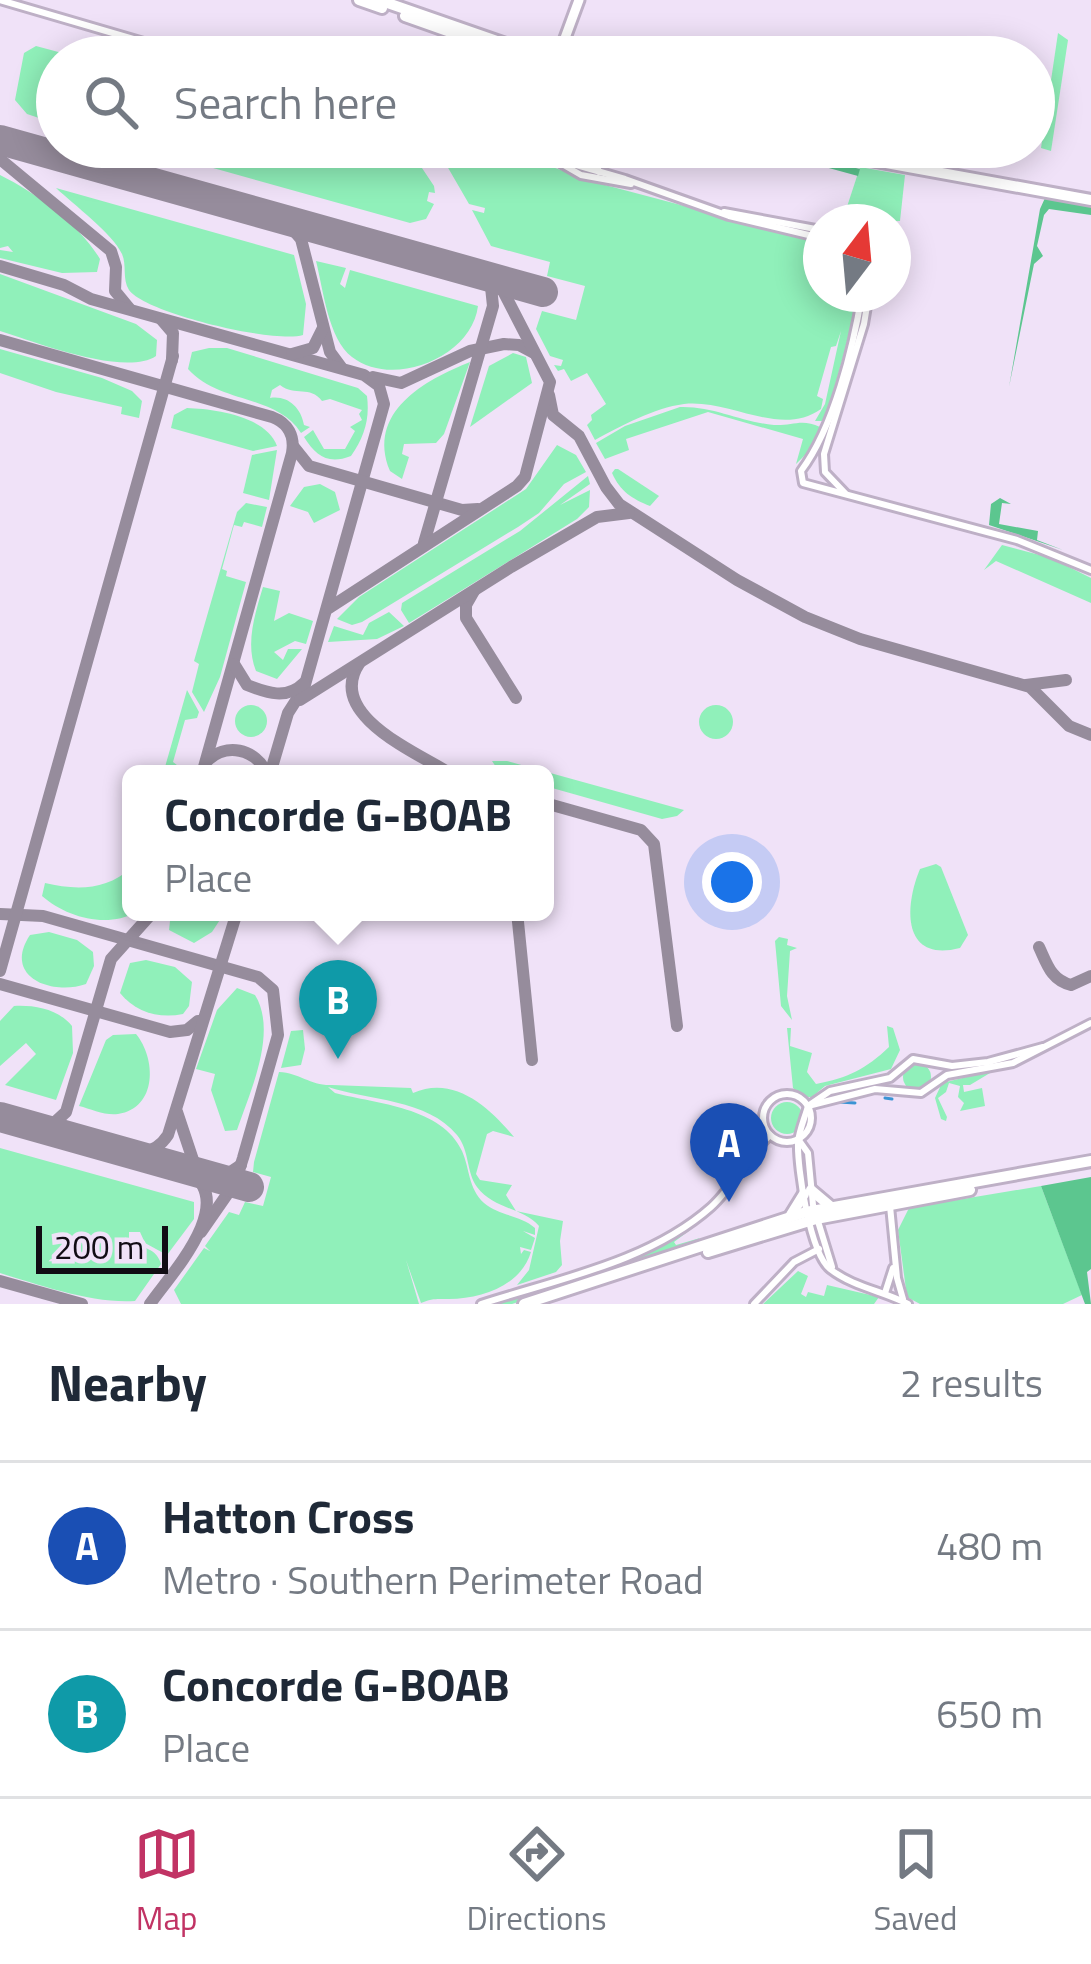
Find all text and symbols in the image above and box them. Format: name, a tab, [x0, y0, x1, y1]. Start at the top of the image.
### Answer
search box	[36, 36, 1055, 168]
text: Search here	[174, 68, 397, 136]
icon: search	[78, 69, 144, 135]
north arrow	[803, 204, 911, 312]
popup	[122, 765, 554, 921]
text: Concorde G-BOAB	[164, 780, 512, 848]
text: Place	[164, 848, 252, 907]
your location	[702, 852, 762, 912]
pin: B	[299, 960, 377, 1059]
pin: A	[690, 1103, 768, 1202]
scale bar	[36, 1220, 168, 1273]
text: 200 m	[54, 1222, 144, 1272]
text: Nearby	[48, 1343, 207, 1421]
text: 2 results	[900, 1353, 1043, 1412]
text: Hatton Cross	[162, 1482, 415, 1550]
text: A	[75, 1516, 99, 1575]
text: 480 m	[936, 1516, 1043, 1575]
text: Metro · Southern Perimeter Road	[162, 1550, 704, 1609]
text: Concorde G-BOAB	[162, 1650, 510, 1718]
text: B	[75, 1684, 99, 1743]
text: 650 m	[936, 1684, 1043, 1743]
text: Place	[162, 1718, 250, 1777]
tab: Map	[134, 1821, 200, 1943]
tab: Directions	[467, 1821, 607, 1943]
tab: Saved	[874, 1821, 957, 1943]

